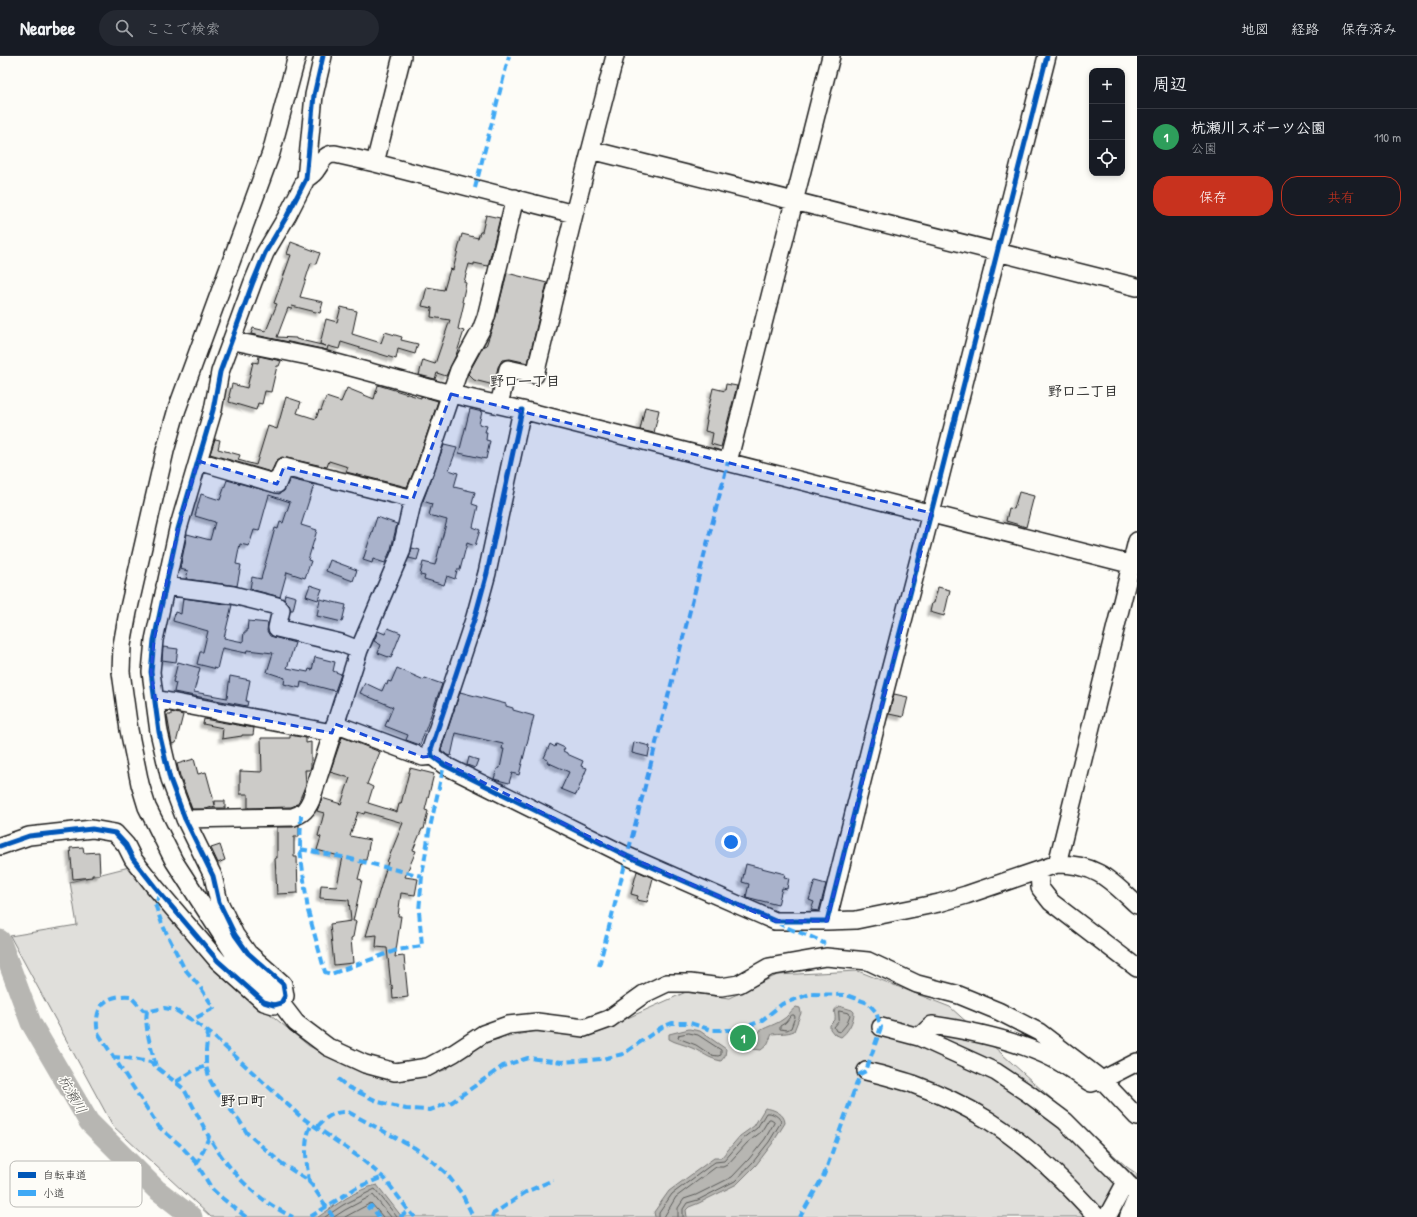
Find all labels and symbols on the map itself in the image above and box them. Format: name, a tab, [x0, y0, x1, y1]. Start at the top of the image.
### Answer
district label: 野口一丁目	[490, 371, 560, 390]
district label: 野口二丁目	[1048, 381, 1118, 400]
your location	[721, 832, 741, 852]
pin: 1	[730, 1023, 756, 1053]
water label: 杭瀬川	[54, 1071, 92, 1117]
district label: 野口町	[220, 1090, 266, 1111]
legend	[10, 1161, 142, 1207]
text: 自転車道	[43, 1168, 87, 1182]
text: 小道	[43, 1186, 65, 1200]

